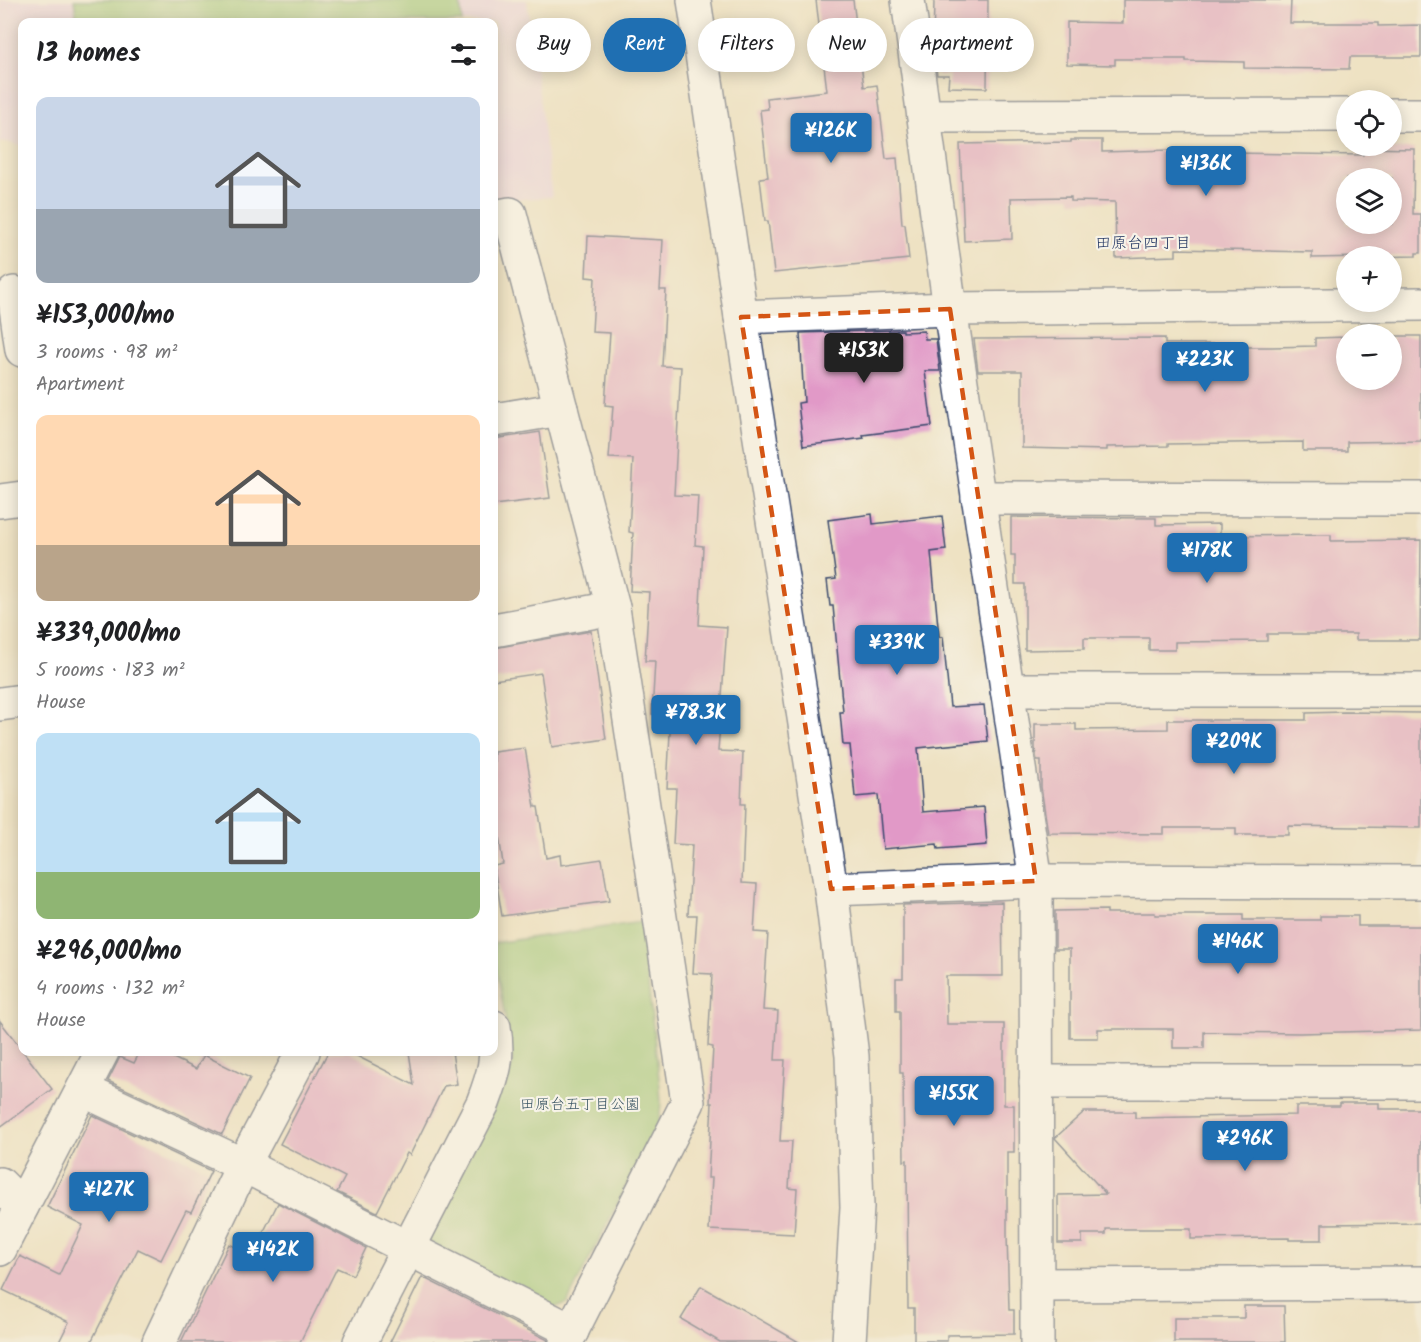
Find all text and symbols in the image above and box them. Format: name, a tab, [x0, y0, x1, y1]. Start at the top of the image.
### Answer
chip: Buy	[516, 18, 591, 72]
chip: Rent	[603, 18, 686, 72]
chip: Filters	[698, 18, 795, 72]
chip: New	[807, 18, 887, 72]
chip: Apartment	[899, 18, 1034, 72]
text: 13 homes	[36, 33, 141, 75]
icon: filters	[447, 38, 480, 71]
map controls	[1336, 90, 1402, 390]
button: locate	[1336, 90, 1402, 156]
pin: ¥126K	[789, 113, 873, 164]
text: ¥126K	[805, 116, 857, 148]
icon: home	[204, 136, 312, 244]
pin: ¥136K	[1164, 146, 1248, 197]
text: ¥136K	[1180, 149, 1232, 181]
button: layers	[1336, 168, 1402, 234]
district label: 田原台四丁目	[1095, 231, 1191, 256]
button: +	[1336, 246, 1402, 312]
text: ¥153,000/mo	[36, 295, 175, 337]
button: −	[1336, 324, 1402, 390]
pin: ¥153K	[822, 333, 906, 384]
text: ¥153K	[838, 336, 890, 368]
text: 3 rooms · 98 m²	[36, 337, 177, 369]
pin: ¥223K	[1163, 342, 1247, 393]
text: ¥223K	[1176, 345, 1234, 377]
text: Apartment	[36, 369, 125, 401]
icon: home	[204, 454, 312, 562]
pin: ¥178K	[1165, 533, 1249, 584]
text: ¥178K	[1181, 536, 1233, 568]
text: ¥339,000/mo	[36, 613, 181, 655]
pin: ¥339K	[855, 625, 939, 676]
text: ¥339K	[869, 628, 925, 660]
text: 5 rooms · 183 m²	[36, 655, 185, 687]
text: House	[36, 687, 86, 719]
pin: ¥78.3K	[647, 695, 745, 746]
text: ¥78.3K	[665, 698, 727, 730]
pin: ¥209K	[1192, 724, 1276, 775]
text: ¥209K	[1206, 727, 1262, 759]
icon: home	[204, 772, 312, 880]
pin: ¥146K	[1196, 924, 1280, 975]
text: ¥146K	[1212, 927, 1264, 959]
text: ¥296,000/mo	[36, 931, 182, 973]
text: 4 rooms · 132 m²	[36, 973, 184, 1005]
text: House	[36, 1005, 86, 1037]
pin: ¥155K	[912, 1076, 996, 1127]
text: ¥155K	[929, 1079, 979, 1111]
park label: 田原台五丁目公園	[520, 1093, 640, 1117]
pin: ¥296K	[1203, 1121, 1287, 1172]
text: ¥296K	[1217, 1124, 1273, 1156]
pin: ¥127K	[67, 1172, 151, 1223]
text: ¥127K	[83, 1175, 135, 1207]
pin: ¥142K	[231, 1232, 315, 1283]
text: ¥142K	[247, 1235, 299, 1267]

